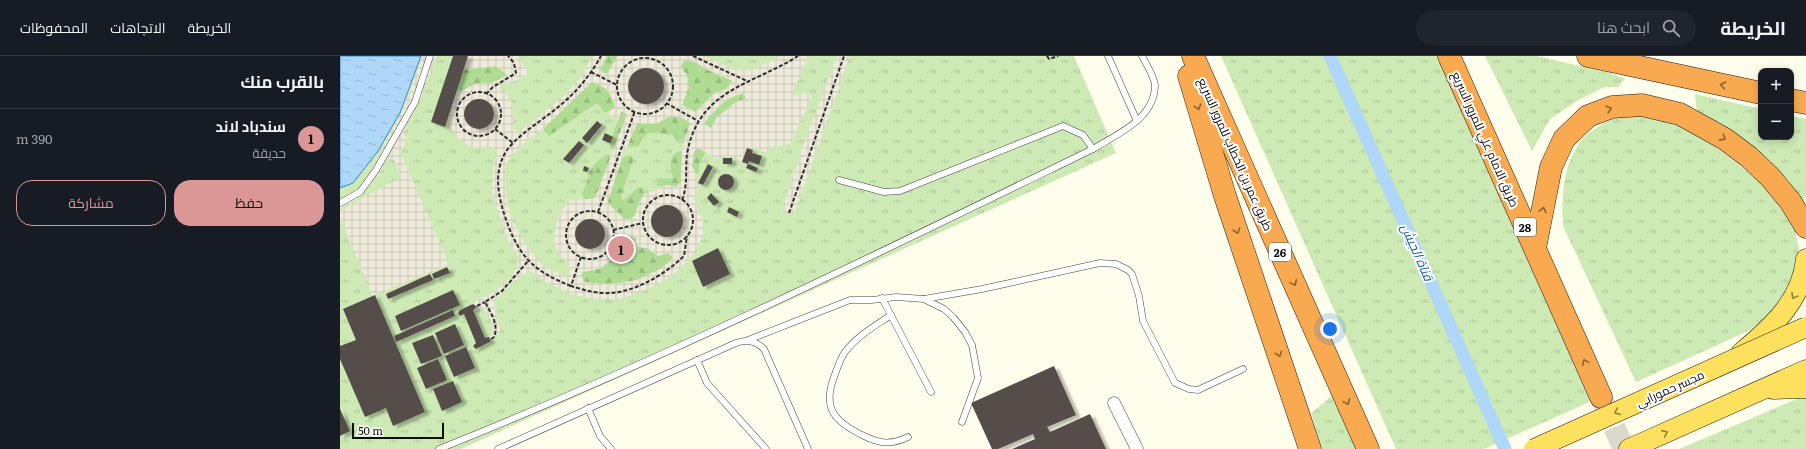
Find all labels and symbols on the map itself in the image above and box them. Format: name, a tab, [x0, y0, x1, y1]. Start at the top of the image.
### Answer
street label: طريق الامام علي للمرور السريع	[1446, 68, 1524, 211]
street label: طريق عمر بن الخطاب للمرور السريع	[1194, 75, 1278, 234]
one-way arrow	[1720, 82, 1726, 90]
one-way arrow	[1193, 103, 1202, 110]
one-way arrow	[1606, 105, 1613, 114]
one-way arrow	[1719, 133, 1726, 141]
one-way arrow	[1538, 207, 1547, 214]
road number: 28	[1514, 218, 1536, 236]
water label: قناة الجيش	[1397, 220, 1439, 285]
one-way arrow	[1232, 227, 1241, 234]
pin: 1	[608, 234, 634, 264]
road number: 26	[1269, 243, 1291, 261]
one-way arrow	[1289, 279, 1297, 287]
one-way arrow	[1792, 292, 1799, 299]
your location	[1320, 319, 1340, 339]
one-way arrow	[1274, 350, 1283, 357]
one-way arrow	[1582, 358, 1590, 366]
street label: مجسر حمورابي	[1633, 365, 1708, 413]
one-way arrow	[1342, 398, 1350, 406]
one-way arrow	[1614, 407, 1622, 415]
scale bar	[352, 421, 444, 440]
one-way arrow	[1660, 430, 1668, 438]

